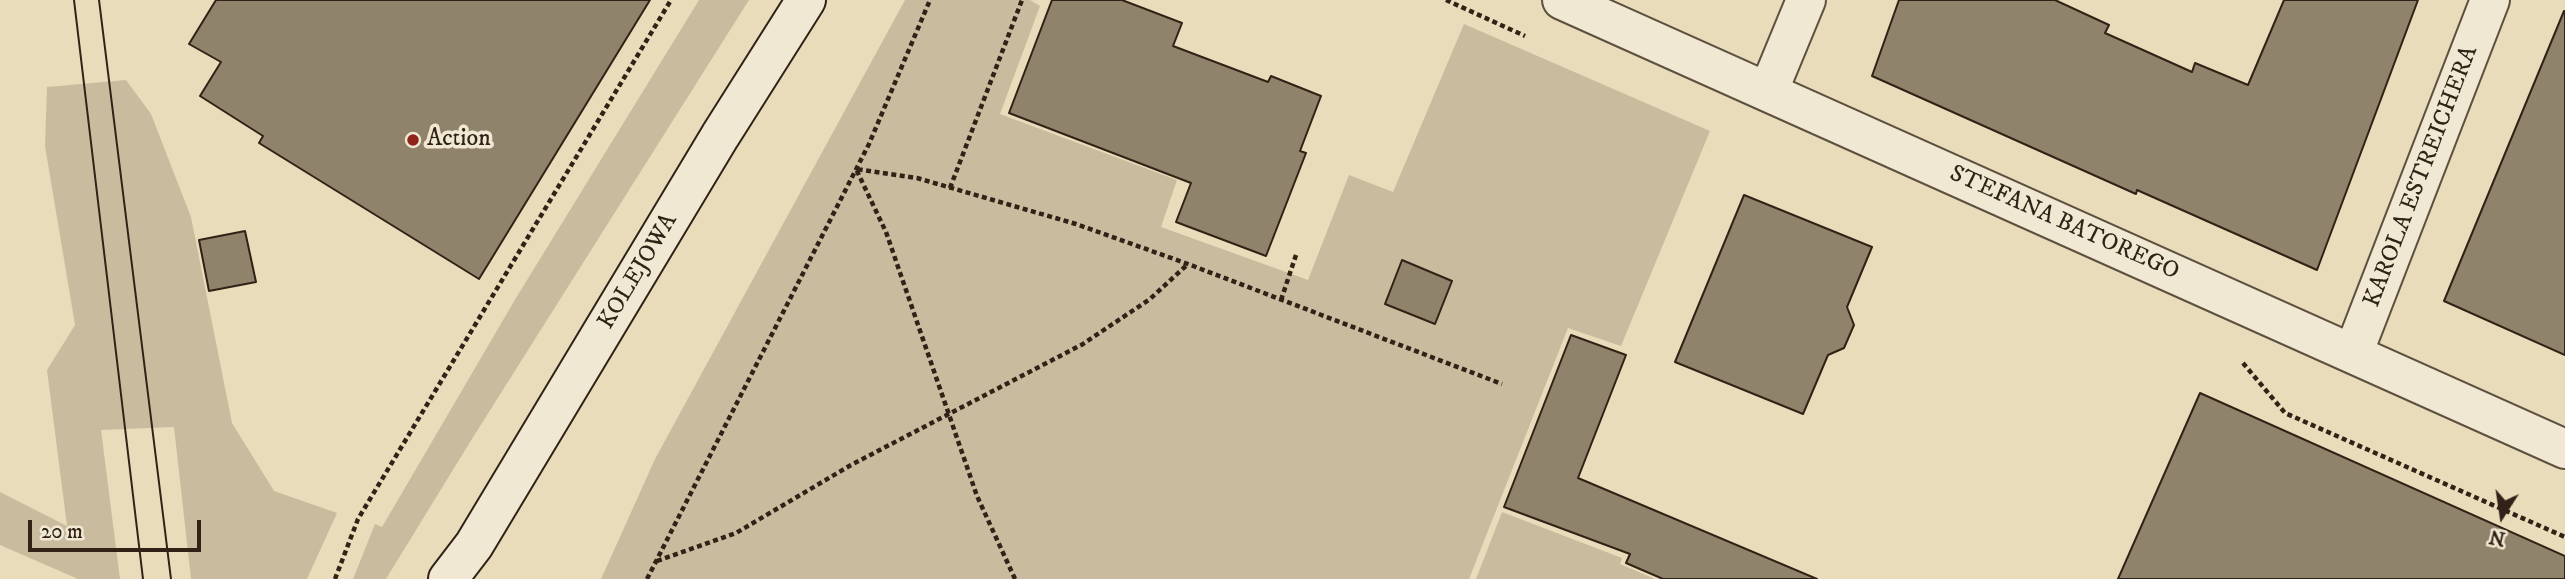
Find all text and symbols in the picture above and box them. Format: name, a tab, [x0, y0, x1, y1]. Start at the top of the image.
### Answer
street label: KAROLA ESTREICHERA	[2359, 42, 2485, 312]
place label: Action	[427, 126, 491, 154]
marker: Action	[405, 132, 421, 148]
street label: STEFANA BATOREGO	[1945, 160, 2183, 288]
street label: KOLEJOWA	[593, 209, 685, 335]
north arrow	[2467, 481, 2537, 551]
scale bar	[32, 505, 205, 550]
text: 20 m	[41, 519, 83, 545]
text: N	[2488, 524, 2508, 550]

